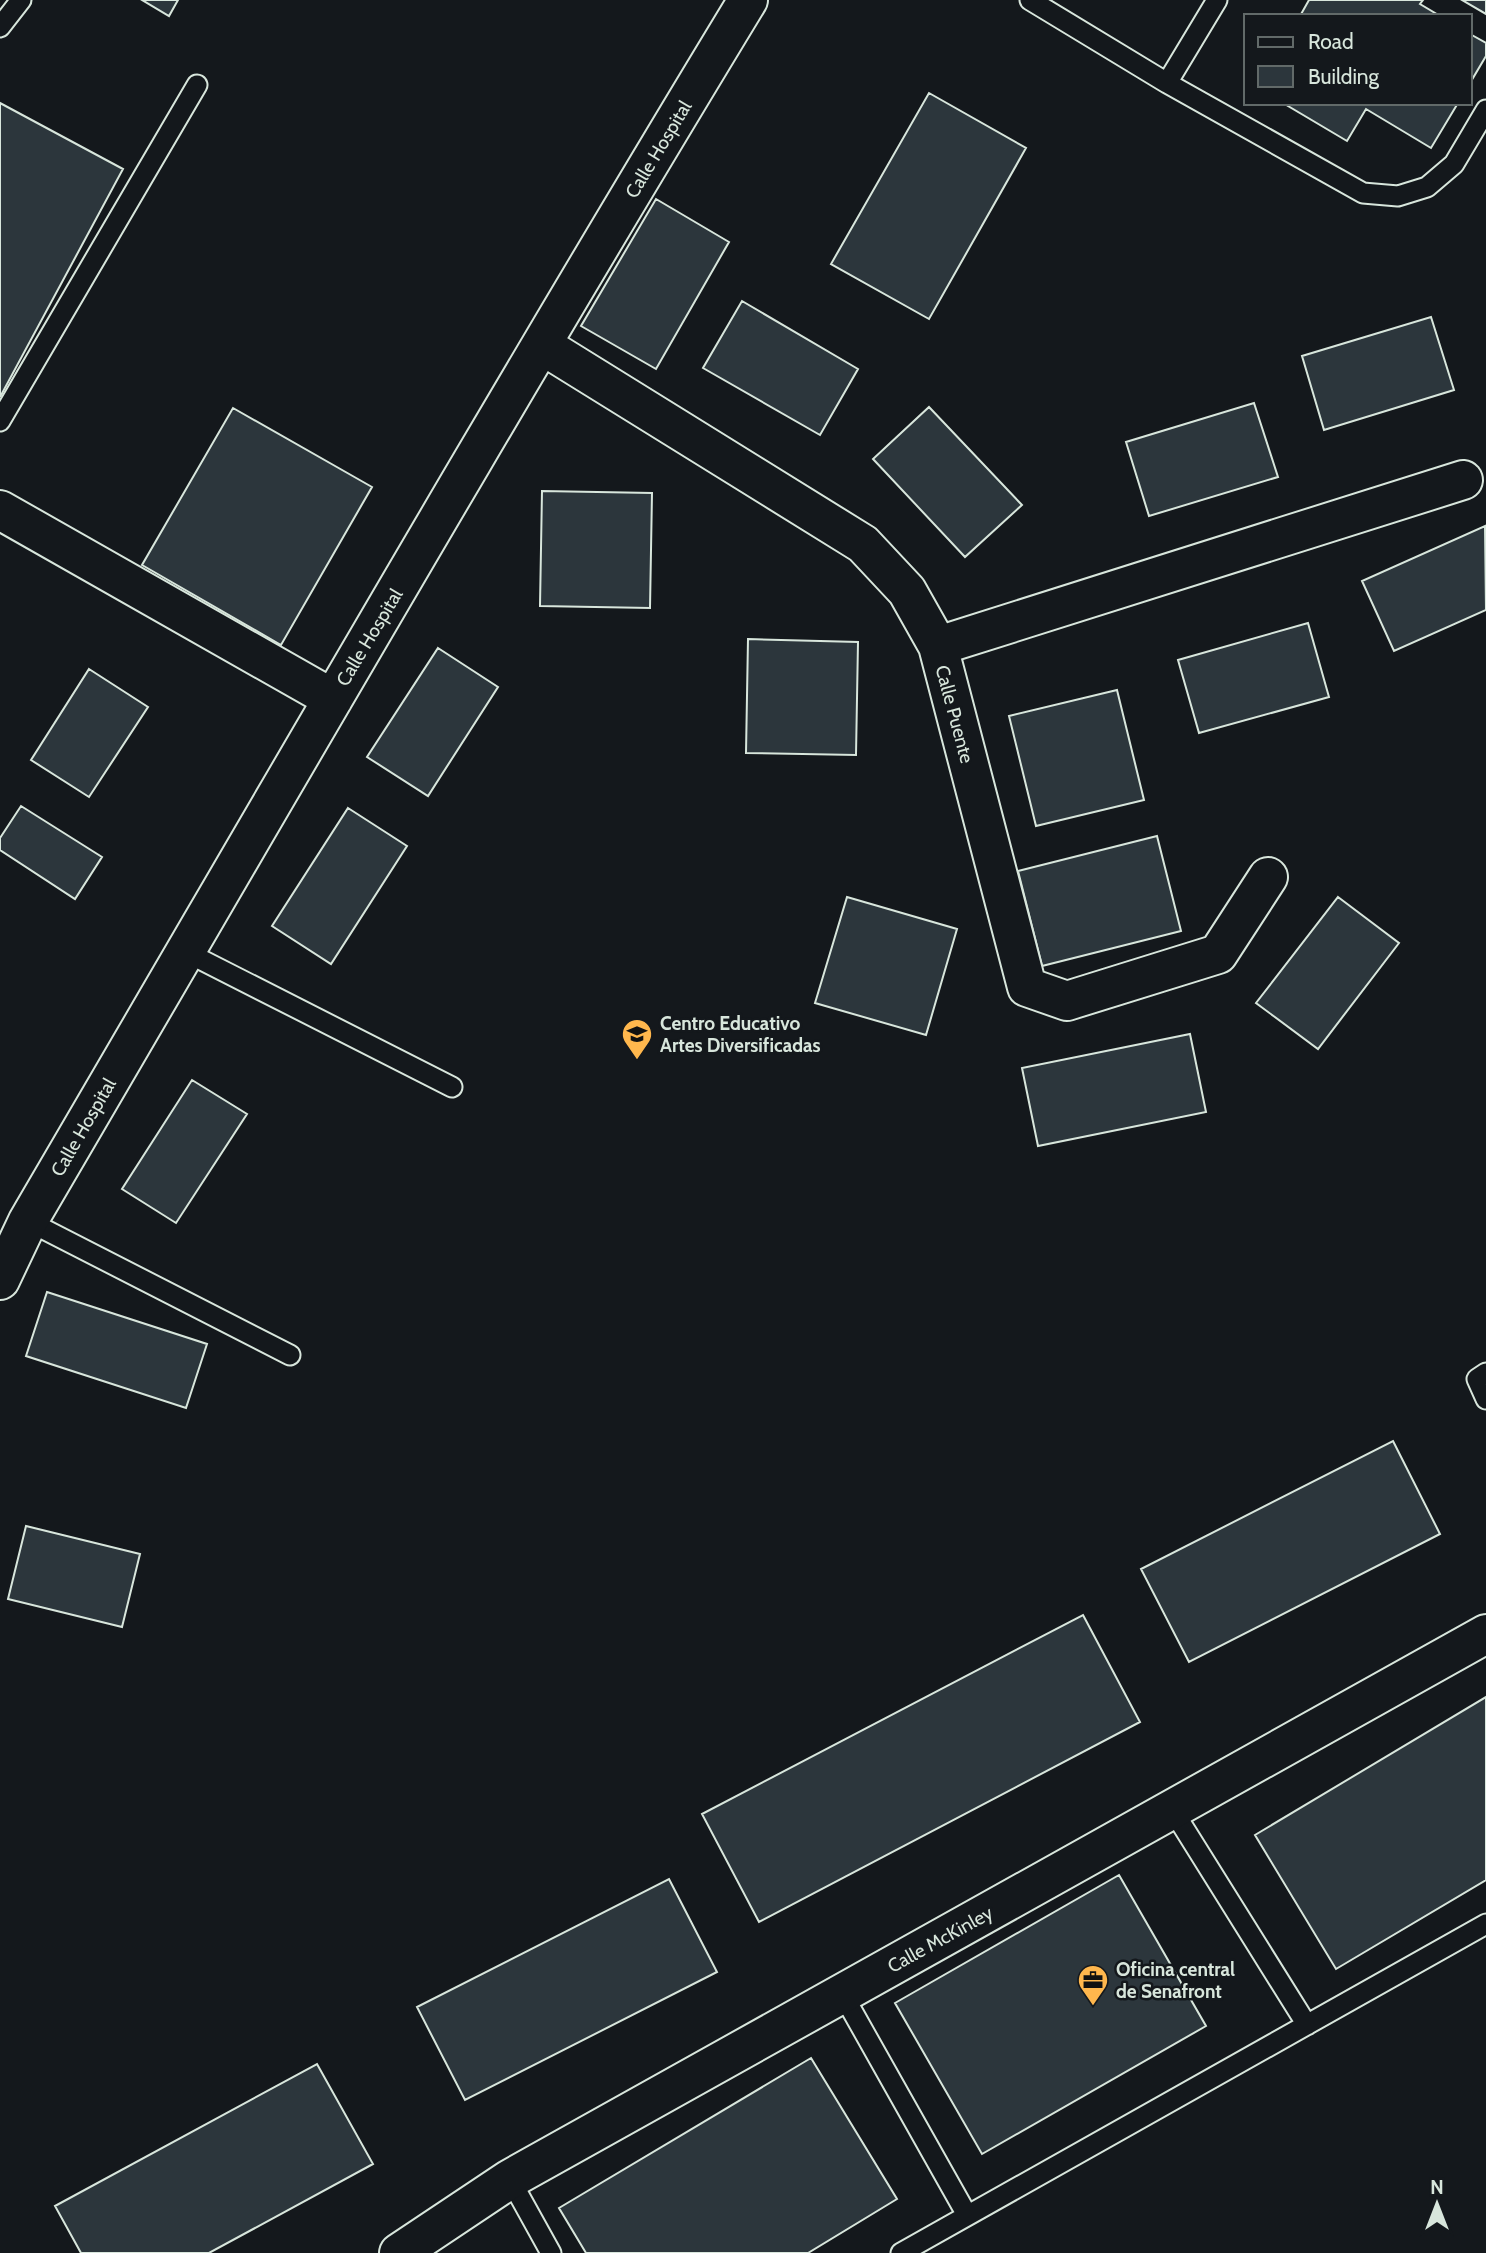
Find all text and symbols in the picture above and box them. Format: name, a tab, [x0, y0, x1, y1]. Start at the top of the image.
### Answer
legend	[1244, 14, 1472, 105]
text: Road	[1308, 29, 1354, 54]
text: Building	[1308, 64, 1380, 89]
street label: Calle Hospital	[620, 96, 697, 202]
street label: Calle Hospital	[331, 584, 408, 690]
street label: Calle Puente	[930, 663, 979, 766]
place label: Centro Educativo Artes Diversificadas	[660, 1012, 820, 1057]
school or university icon: Centro Educativo Artes Diversificadas	[620, 1017, 654, 1061]
street label: Calle Hospital	[46, 1074, 121, 1181]
street label: Calle McKinley	[884, 1901, 997, 1978]
place label: Oficina central de Senafront	[1116, 1958, 1235, 2003]
office icon: Oficina central de Senafront	[1076, 1963, 1110, 2007]
north arrow	[1402, 2169, 1472, 2239]
text: N	[1430, 2176, 1444, 2199]

